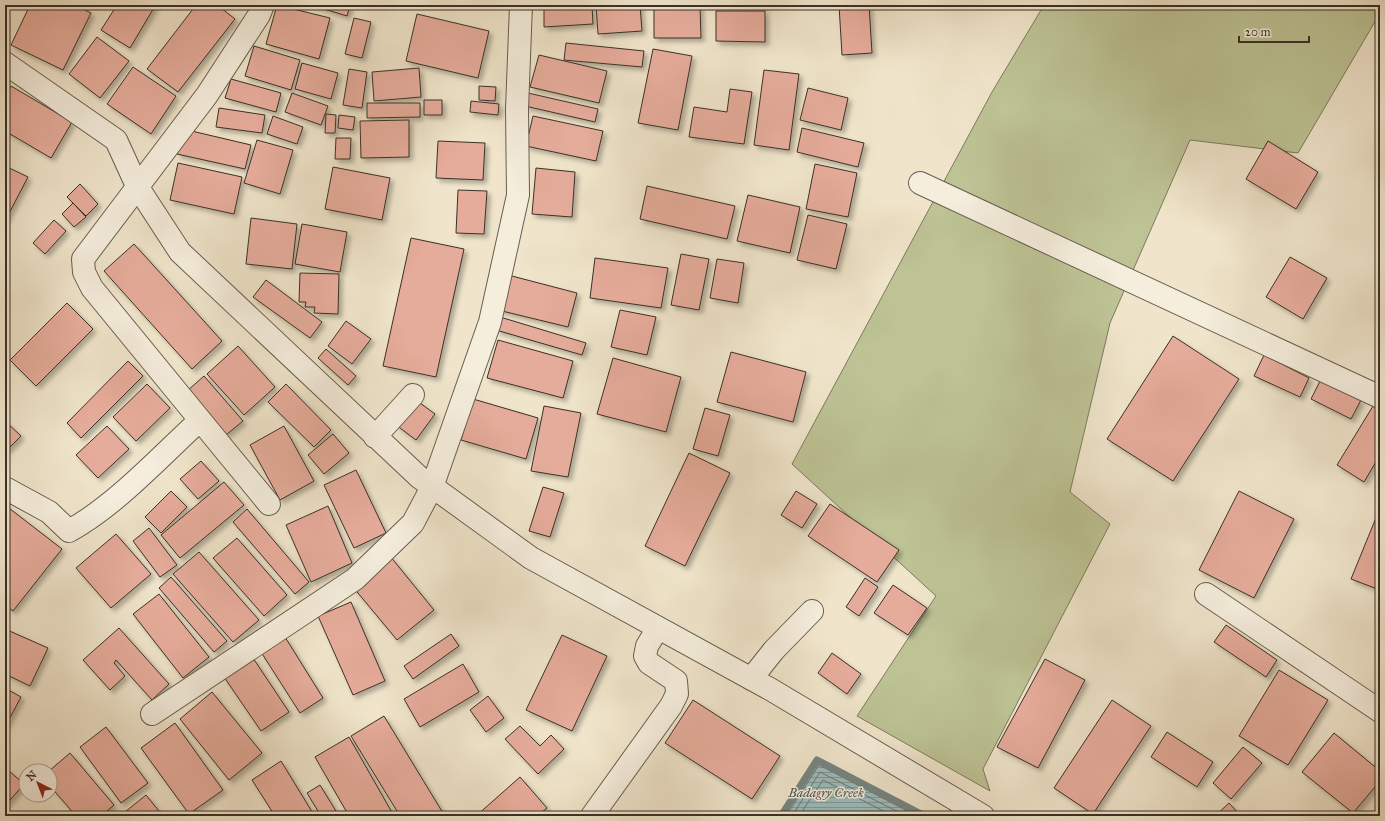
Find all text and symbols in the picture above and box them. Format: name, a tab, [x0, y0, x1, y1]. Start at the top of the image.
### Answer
scale bar	[1239, 18, 1309, 44]
text: 20 m	[1245, 25, 1271, 39]
north arrow	[18, 763, 58, 803]
text: N	[24, 768, 40, 784]
water label: Badagry Creek	[787, 785, 864, 801]

